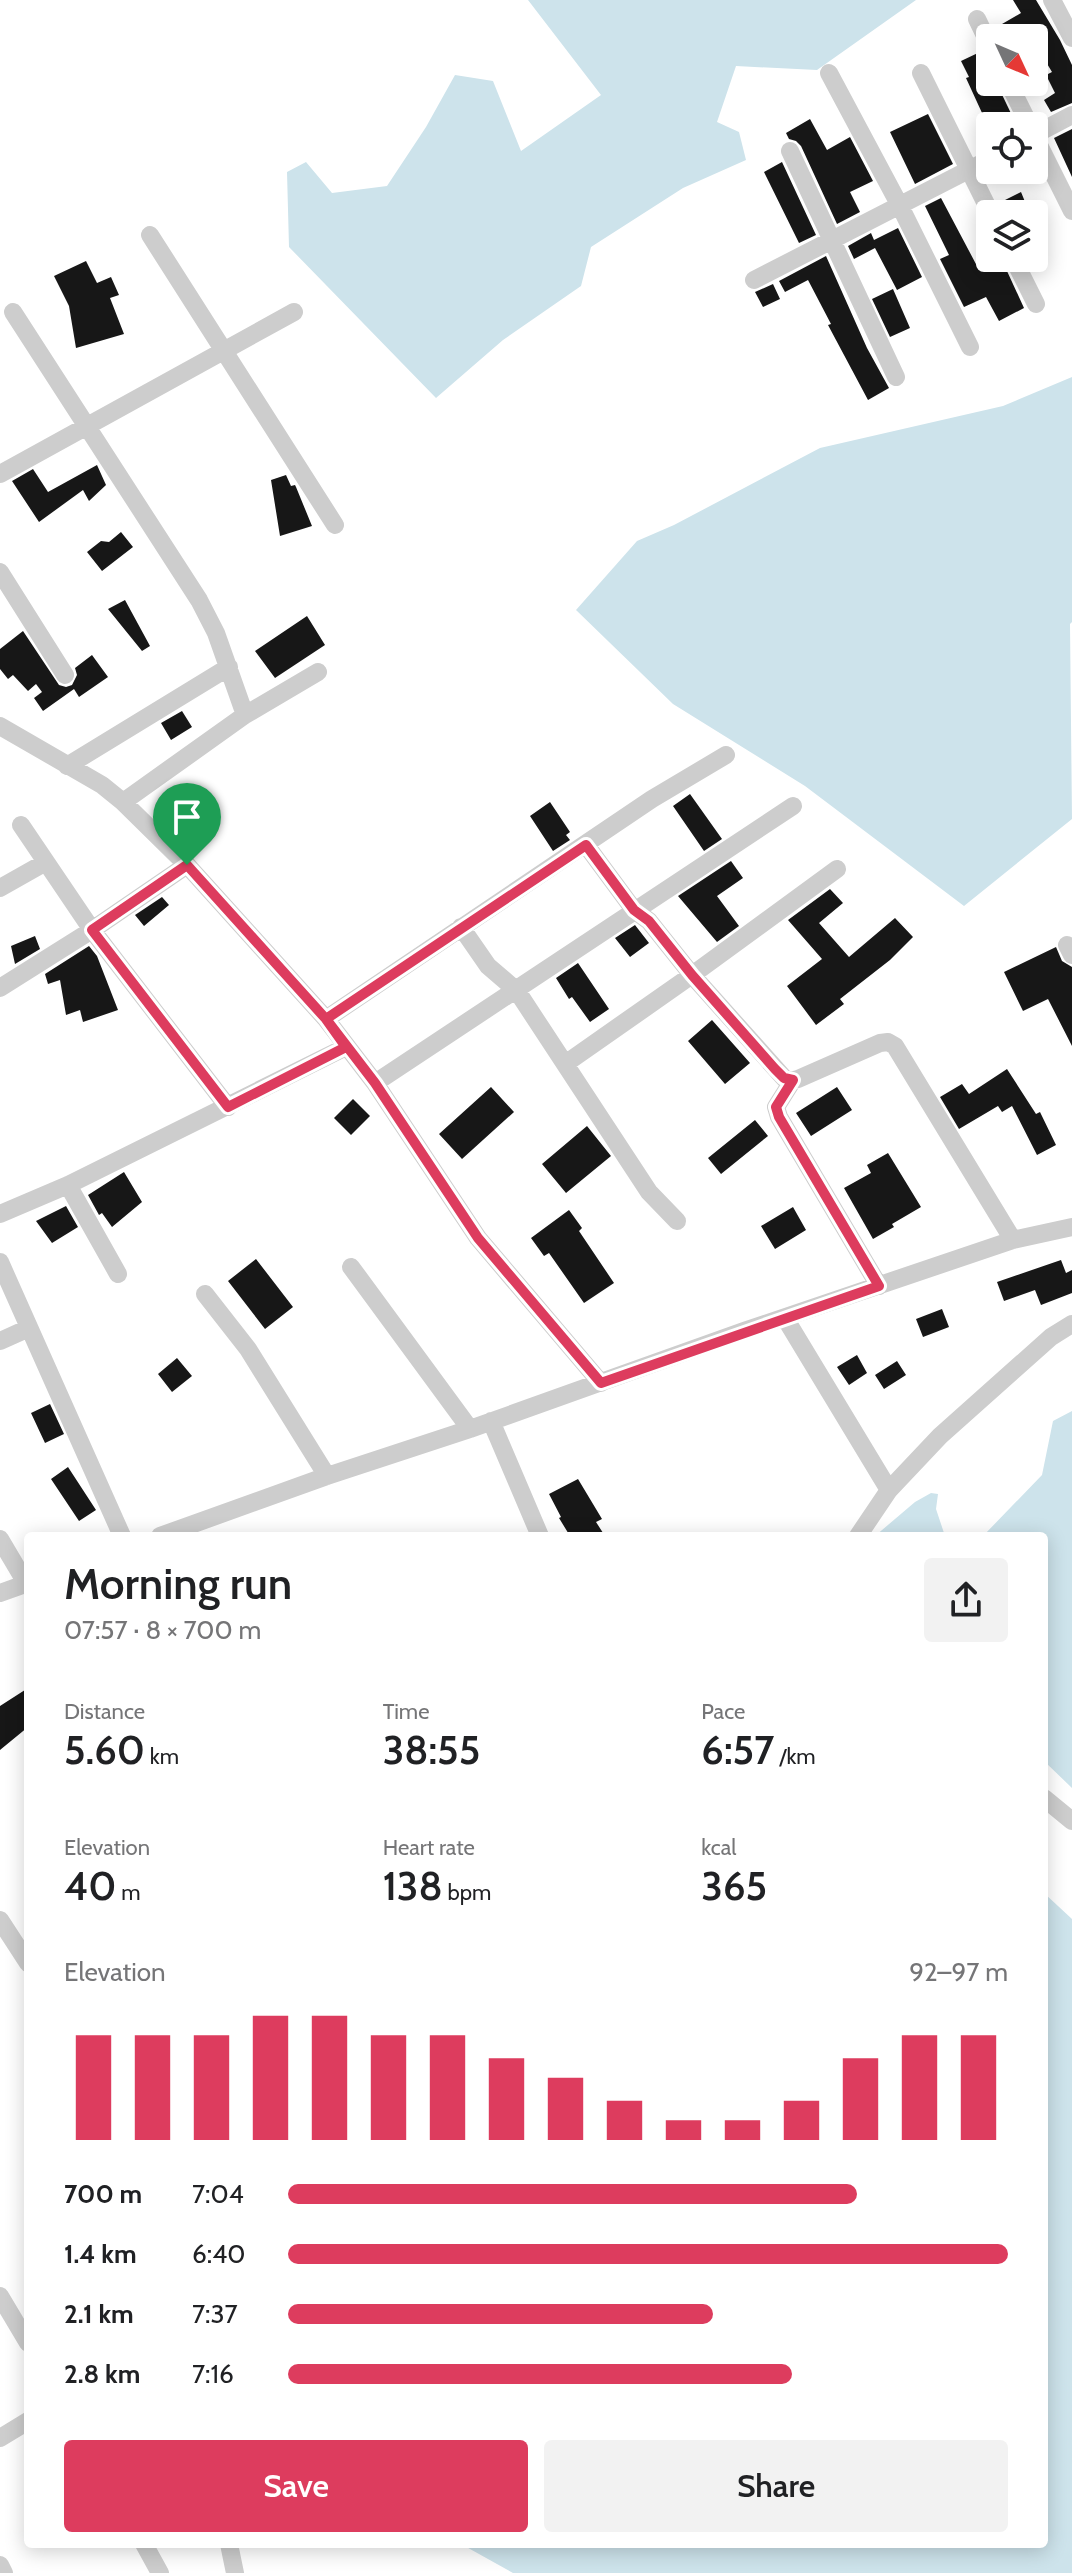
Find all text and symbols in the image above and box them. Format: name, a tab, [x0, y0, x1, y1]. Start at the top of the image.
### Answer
north arrow	[976, 24, 1048, 96]
map controls	[976, 24, 1048, 272]
button: locate	[976, 112, 1048, 184]
button: layers	[976, 200, 1048, 272]
pin	[153, 783, 221, 865]
icon: arrive	[165, 795, 209, 839]
text: Morning run	[64, 1557, 292, 1610]
button: share	[924, 1558, 1008, 1642]
text: 07:57 · 8 × 700 m	[64, 1614, 261, 1646]
text: Distance	[64, 1698, 145, 1725]
text: Time	[383, 1698, 429, 1725]
text: Pace	[701, 1698, 745, 1725]
text: 5.60	[64, 1725, 145, 1774]
text: 38:55	[383, 1725, 480, 1774]
text: 6:57	[701, 1725, 774, 1774]
text: km	[145, 1743, 179, 1770]
text: /km	[774, 1743, 816, 1770]
text: Elevation	[64, 1834, 150, 1861]
text: Heart rate	[383, 1834, 475, 1861]
text: kcal	[701, 1834, 736, 1861]
text: 40	[64, 1861, 116, 1910]
text: 138	[383, 1861, 443, 1910]
text: 365	[701, 1861, 767, 1910]
text: m	[116, 1879, 141, 1906]
text: bpm	[443, 1879, 491, 1906]
text: Elevation	[64, 1956, 166, 1988]
text: 92–97 m	[909, 1956, 1008, 1988]
text: 700 m	[64, 2178, 142, 2210]
text: 7:04	[192, 2178, 244, 2210]
text: 1.4 km	[64, 2238, 137, 2270]
text: 6:40	[192, 2238, 245, 2270]
text: 2.1 km	[64, 2298, 134, 2330]
text: 7:37	[192, 2298, 238, 2330]
text: 2.8 km	[64, 2358, 140, 2390]
text: 7:16	[192, 2358, 234, 2390]
button: Save	[64, 2440, 528, 2532]
button: Share	[544, 2440, 1008, 2532]

